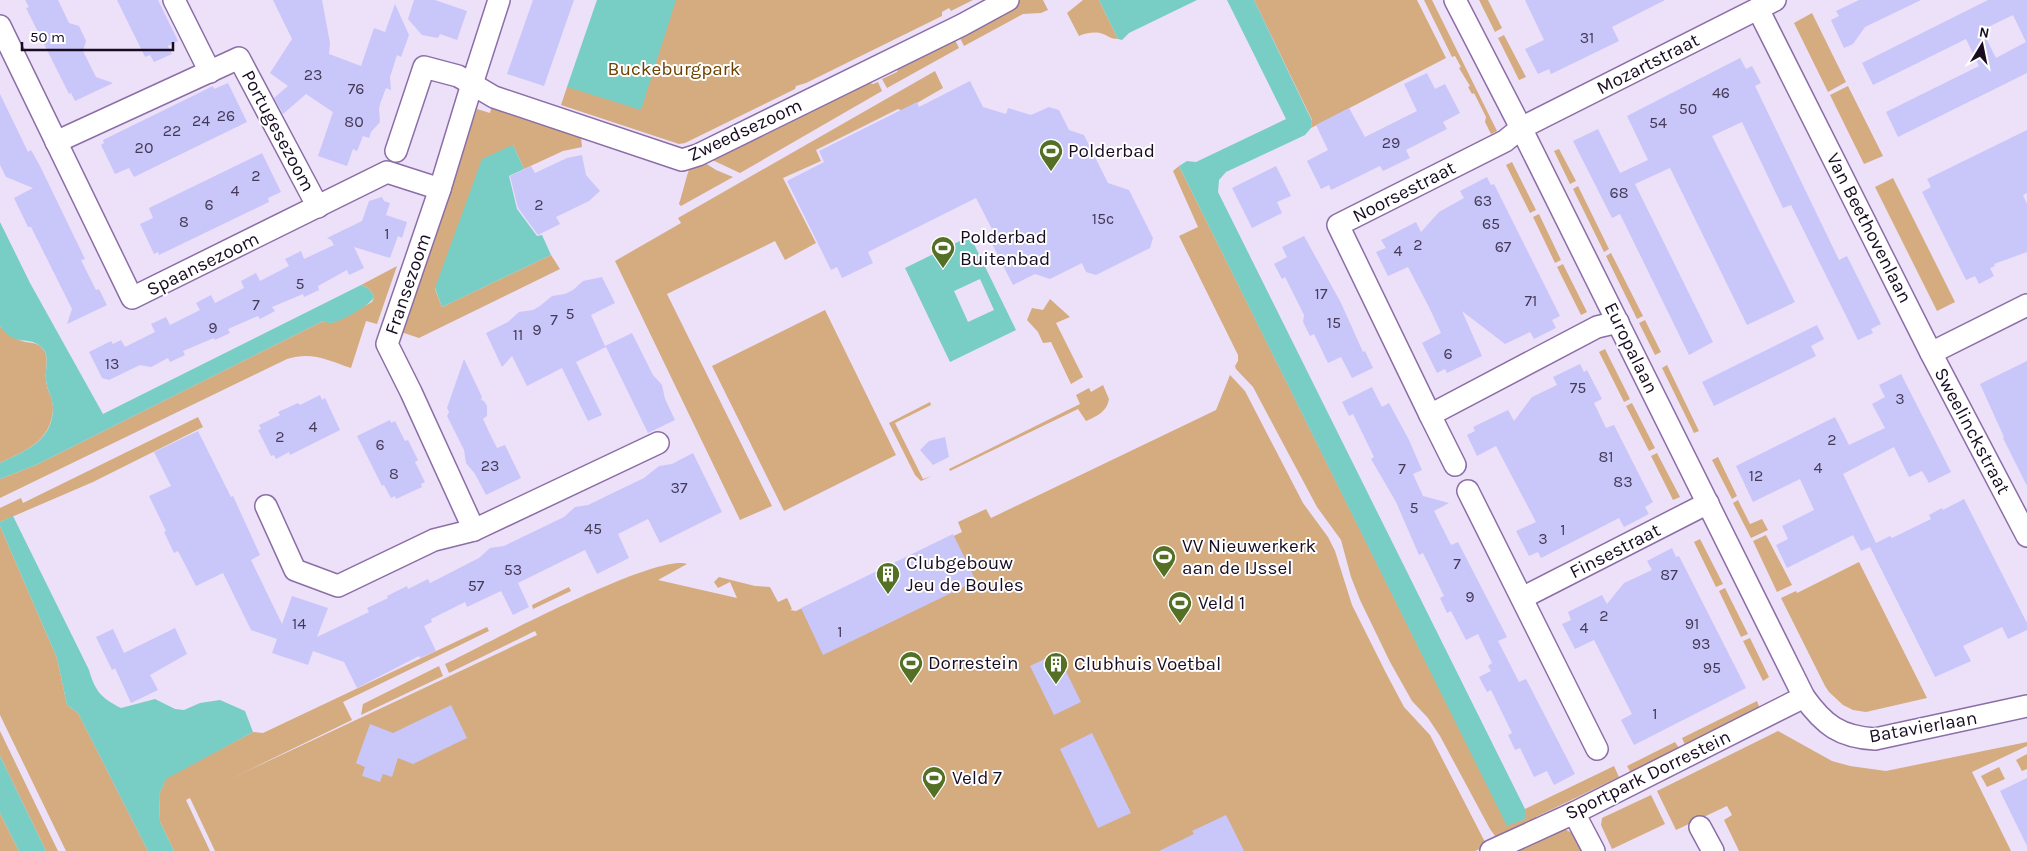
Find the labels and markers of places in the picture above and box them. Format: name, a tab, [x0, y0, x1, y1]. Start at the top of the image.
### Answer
sports icon: Polderbad	[1038, 138, 1064, 172]
place label: Polderbad	[1068, 140, 1155, 162]
place label: Polderbad Buitenbad	[960, 226, 1050, 270]
sports icon: Polderbad Buitenbad	[930, 235, 956, 269]
place label: VV Nieuwerkerk aan de IJssel	[1182, 535, 1317, 579]
sports icon: VV Nieuwerkerk aan de IJssel	[1151, 544, 1177, 578]
place label: Clubgebouw Jeu de Boules	[906, 552, 1024, 596]
building icon: Clubgebouw Jeu de Boules	[875, 561, 901, 595]
sports icon: Veld 1	[1167, 590, 1193, 624]
place label: Veld 1	[1198, 592, 1245, 614]
sports icon: Dorrestein	[898, 650, 924, 684]
building icon: Clubhuis Voetbal	[1043, 651, 1069, 685]
place label: Dorrestein	[928, 652, 1018, 674]
place label: Clubhuis Voetbal	[1074, 653, 1221, 675]
sports icon: Veld 7	[921, 765, 947, 799]
place label: Veld 7	[952, 767, 1002, 789]

